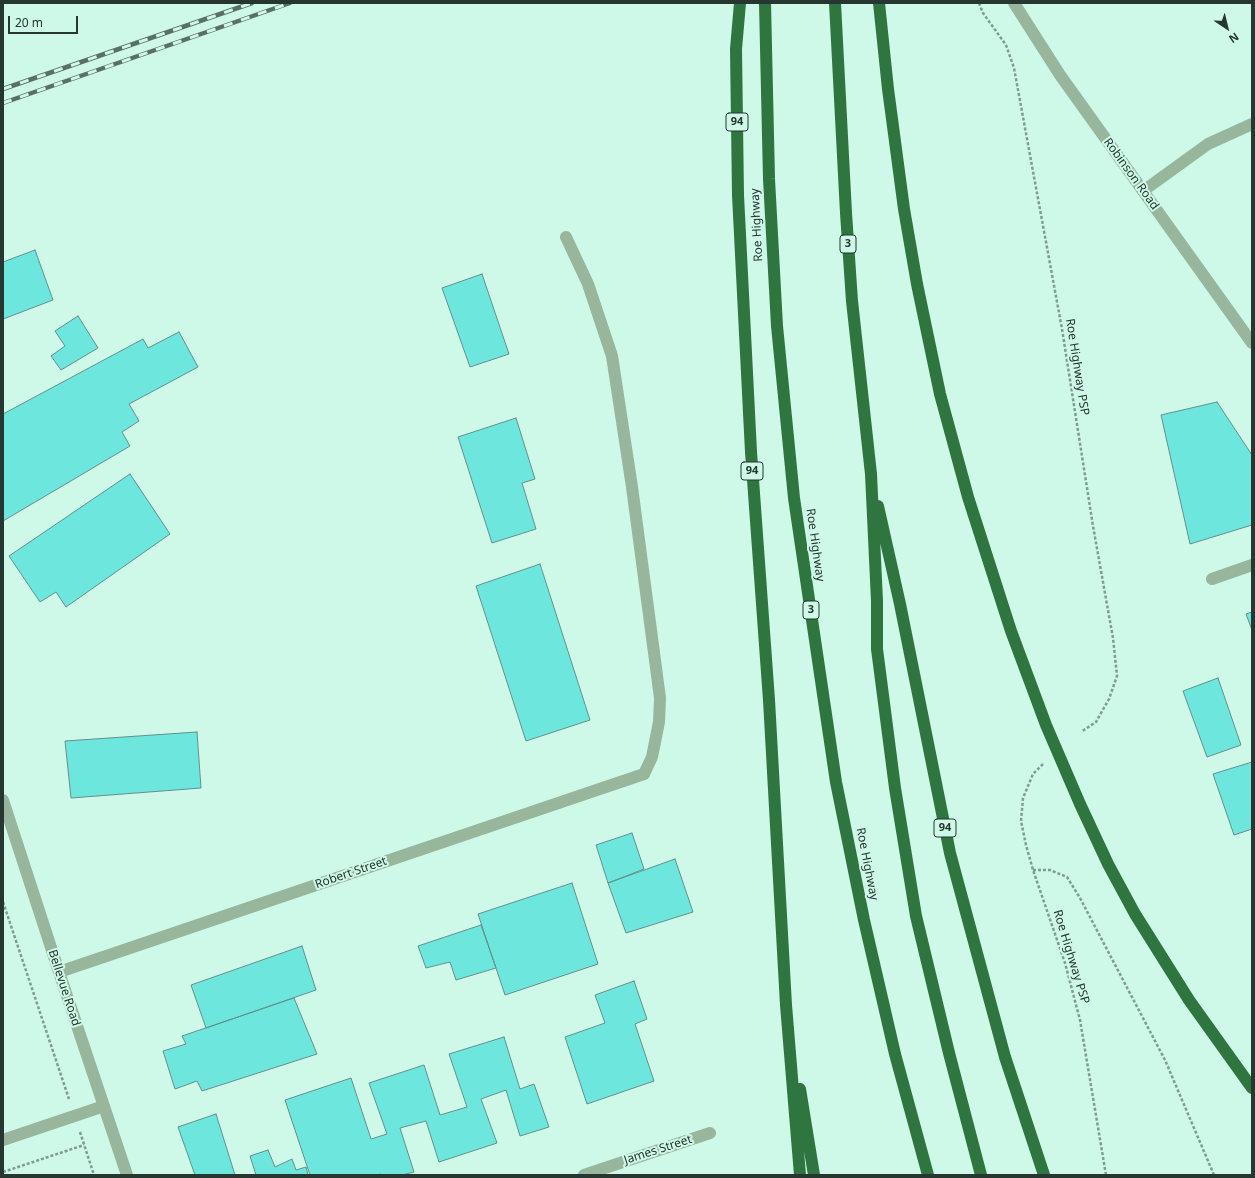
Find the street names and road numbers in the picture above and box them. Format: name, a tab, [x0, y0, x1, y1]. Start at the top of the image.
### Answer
road number: 94	[726, 113, 748, 131]
street label: Robinson Road	[1100, 135, 1162, 213]
street label: Roe Highway	[748, 188, 766, 262]
road number: 3	[840, 235, 856, 253]
street label: Roe Highway PSP	[1062, 318, 1092, 416]
road number: 94	[741, 462, 763, 480]
street label: Roe Highway	[803, 508, 827, 582]
road number: 3	[803, 601, 819, 619]
road number: 94	[934, 819, 956, 837]
street label: Roe Highway	[853, 826, 881, 902]
street label: Robert Street	[313, 854, 389, 892]
street label: Roe Highway PSP	[1050, 908, 1092, 1006]
street label: Bellevue Road	[45, 948, 83, 1028]
street label: James Street	[622, 1132, 694, 1168]

